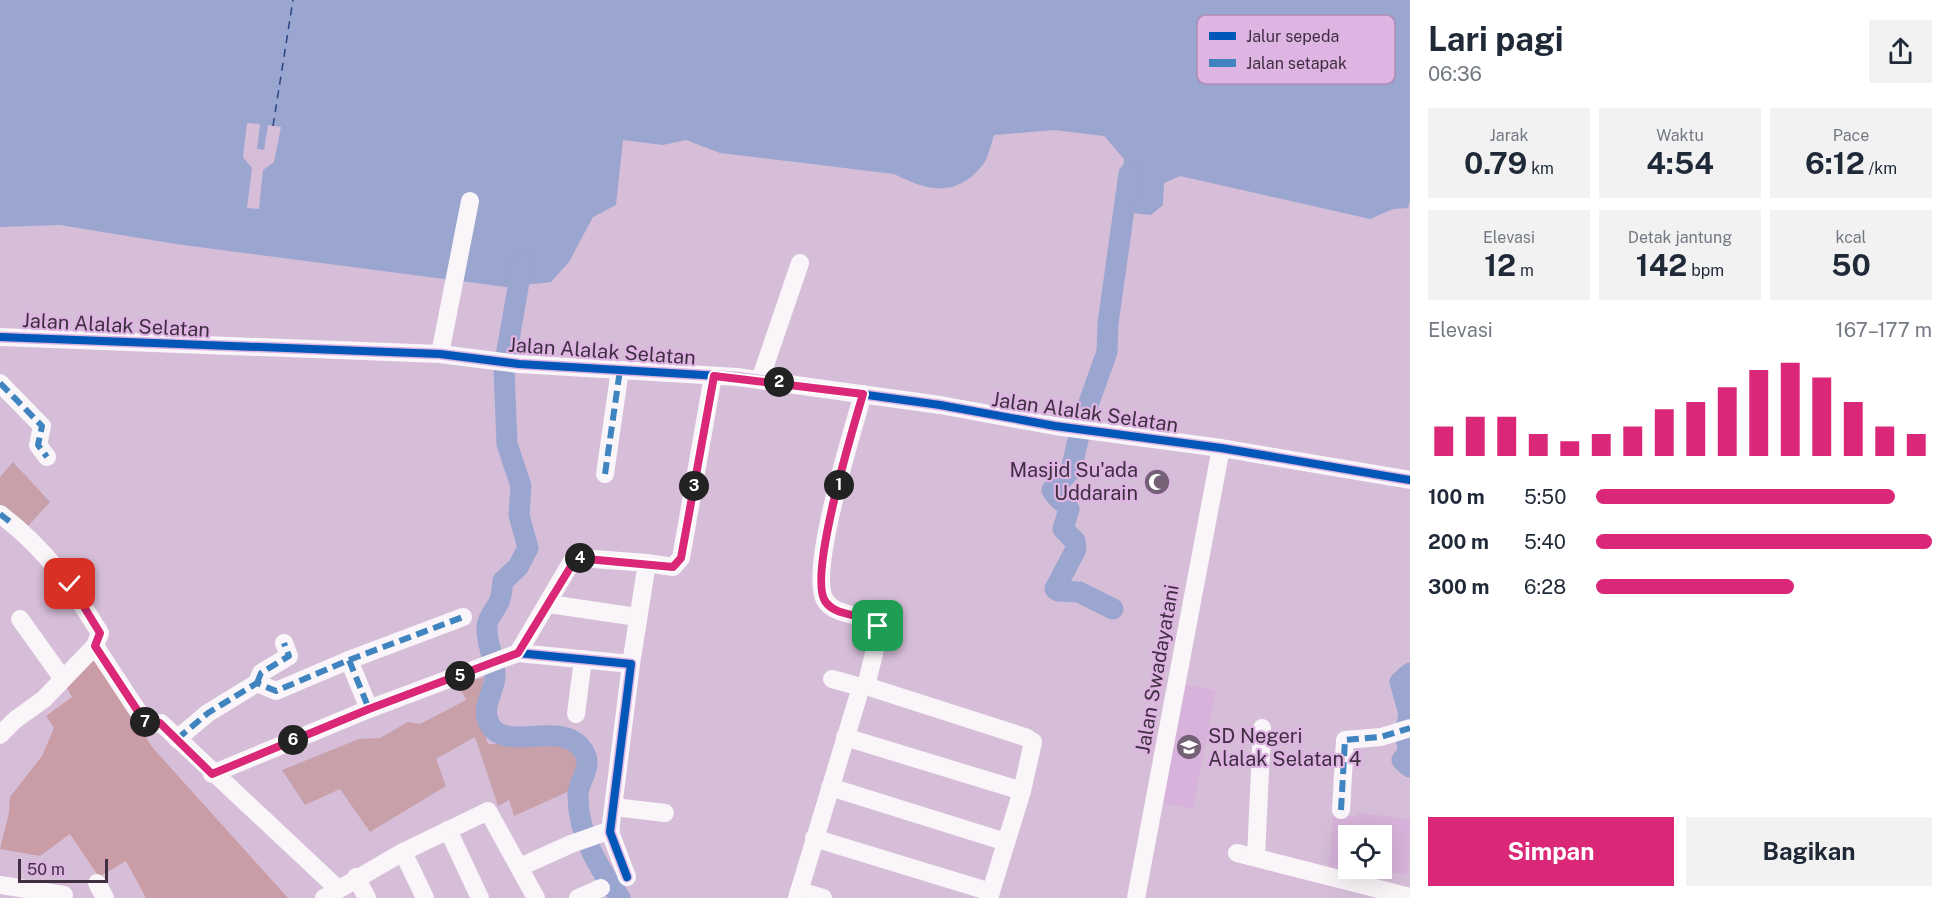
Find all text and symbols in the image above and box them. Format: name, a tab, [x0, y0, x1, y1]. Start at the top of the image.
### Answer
legend	[1197, 15, 1395, 84]
text: Lari pagi	[1428, 20, 1564, 58]
button: share	[1869, 20, 1932, 83]
text: Jalur sepeda	[1246, 27, 1339, 46]
text: Jalan setapak	[1246, 54, 1347, 73]
text: 06:36	[1428, 62, 1482, 86]
text: Jarak	[1490, 126, 1528, 145]
text: Waktu	[1656, 126, 1704, 145]
text: Pace	[1833, 126, 1869, 145]
text: 0.79	[1464, 145, 1527, 181]
text: 4:54	[1646, 145, 1714, 181]
text: 6:12	[1805, 145, 1865, 181]
text: km	[1527, 159, 1554, 178]
text: /km	[1865, 159, 1897, 178]
text: Elevasi	[1483, 228, 1535, 247]
text: Detak jantung	[1628, 228, 1732, 247]
text: kcal	[1836, 228, 1866, 247]
text: 12	[1484, 247, 1516, 283]
text: 142	[1636, 247, 1687, 283]
text: 50	[1831, 247, 1871, 283]
text: m	[1516, 261, 1534, 280]
text: bpm	[1687, 261, 1724, 280]
street label: Jalan Alalak Selatan	[21, 308, 211, 342]
text: Elevasi	[1428, 318, 1493, 342]
text: 167–177 m	[1836, 318, 1932, 342]
street label: Jalan Alalak Selatan	[507, 332, 697, 370]
pin: 2	[764, 367, 794, 397]
text: 2	[774, 372, 784, 391]
street label: Jalan Alalak Selatan	[990, 387, 1180, 437]
place label: Masjid Su'ada Uddarain	[1009, 458, 1138, 505]
mosque icon: Masjid Su'ada Uddarain	[1142, 467, 1172, 497]
pin: 1	[824, 470, 854, 500]
pin: 3	[679, 471, 709, 501]
text: 1	[836, 475, 842, 494]
text: 3	[689, 476, 699, 495]
text: 100 m	[1428, 485, 1485, 509]
text: 5:50	[1524, 485, 1566, 509]
text: 200 m	[1428, 530, 1489, 554]
text: 5:40	[1524, 530, 1566, 554]
pin: 4	[565, 543, 595, 573]
text: 4	[575, 548, 585, 567]
pin	[44, 558, 95, 609]
icon: check	[53, 567, 86, 600]
text: 300 m	[1428, 575, 1489, 599]
text: 6:28	[1524, 575, 1566, 599]
street label: Jalan Swadayatani	[1130, 583, 1184, 755]
pin	[852, 600, 903, 651]
icon: arrive	[861, 609, 894, 642]
pin: 5	[445, 661, 475, 691]
text: 5	[455, 666, 465, 685]
pin: 7	[130, 707, 160, 737]
text: 7	[140, 712, 150, 731]
place label: SD Negeri Alalak Selatan 4	[1208, 724, 1361, 771]
pin: 6	[278, 725, 308, 755]
text: 6	[288, 730, 298, 749]
school or university icon: SD Negeri Alalak Selatan 4	[1174, 732, 1204, 762]
button: Simpan	[1428, 817, 1674, 886]
button: Bagikan	[1686, 817, 1932, 886]
map controls	[1338, 825, 1392, 879]
button: locate	[1338, 825, 1392, 879]
scale bar	[18, 856, 108, 884]
text: 50 m	[27, 860, 65, 879]

